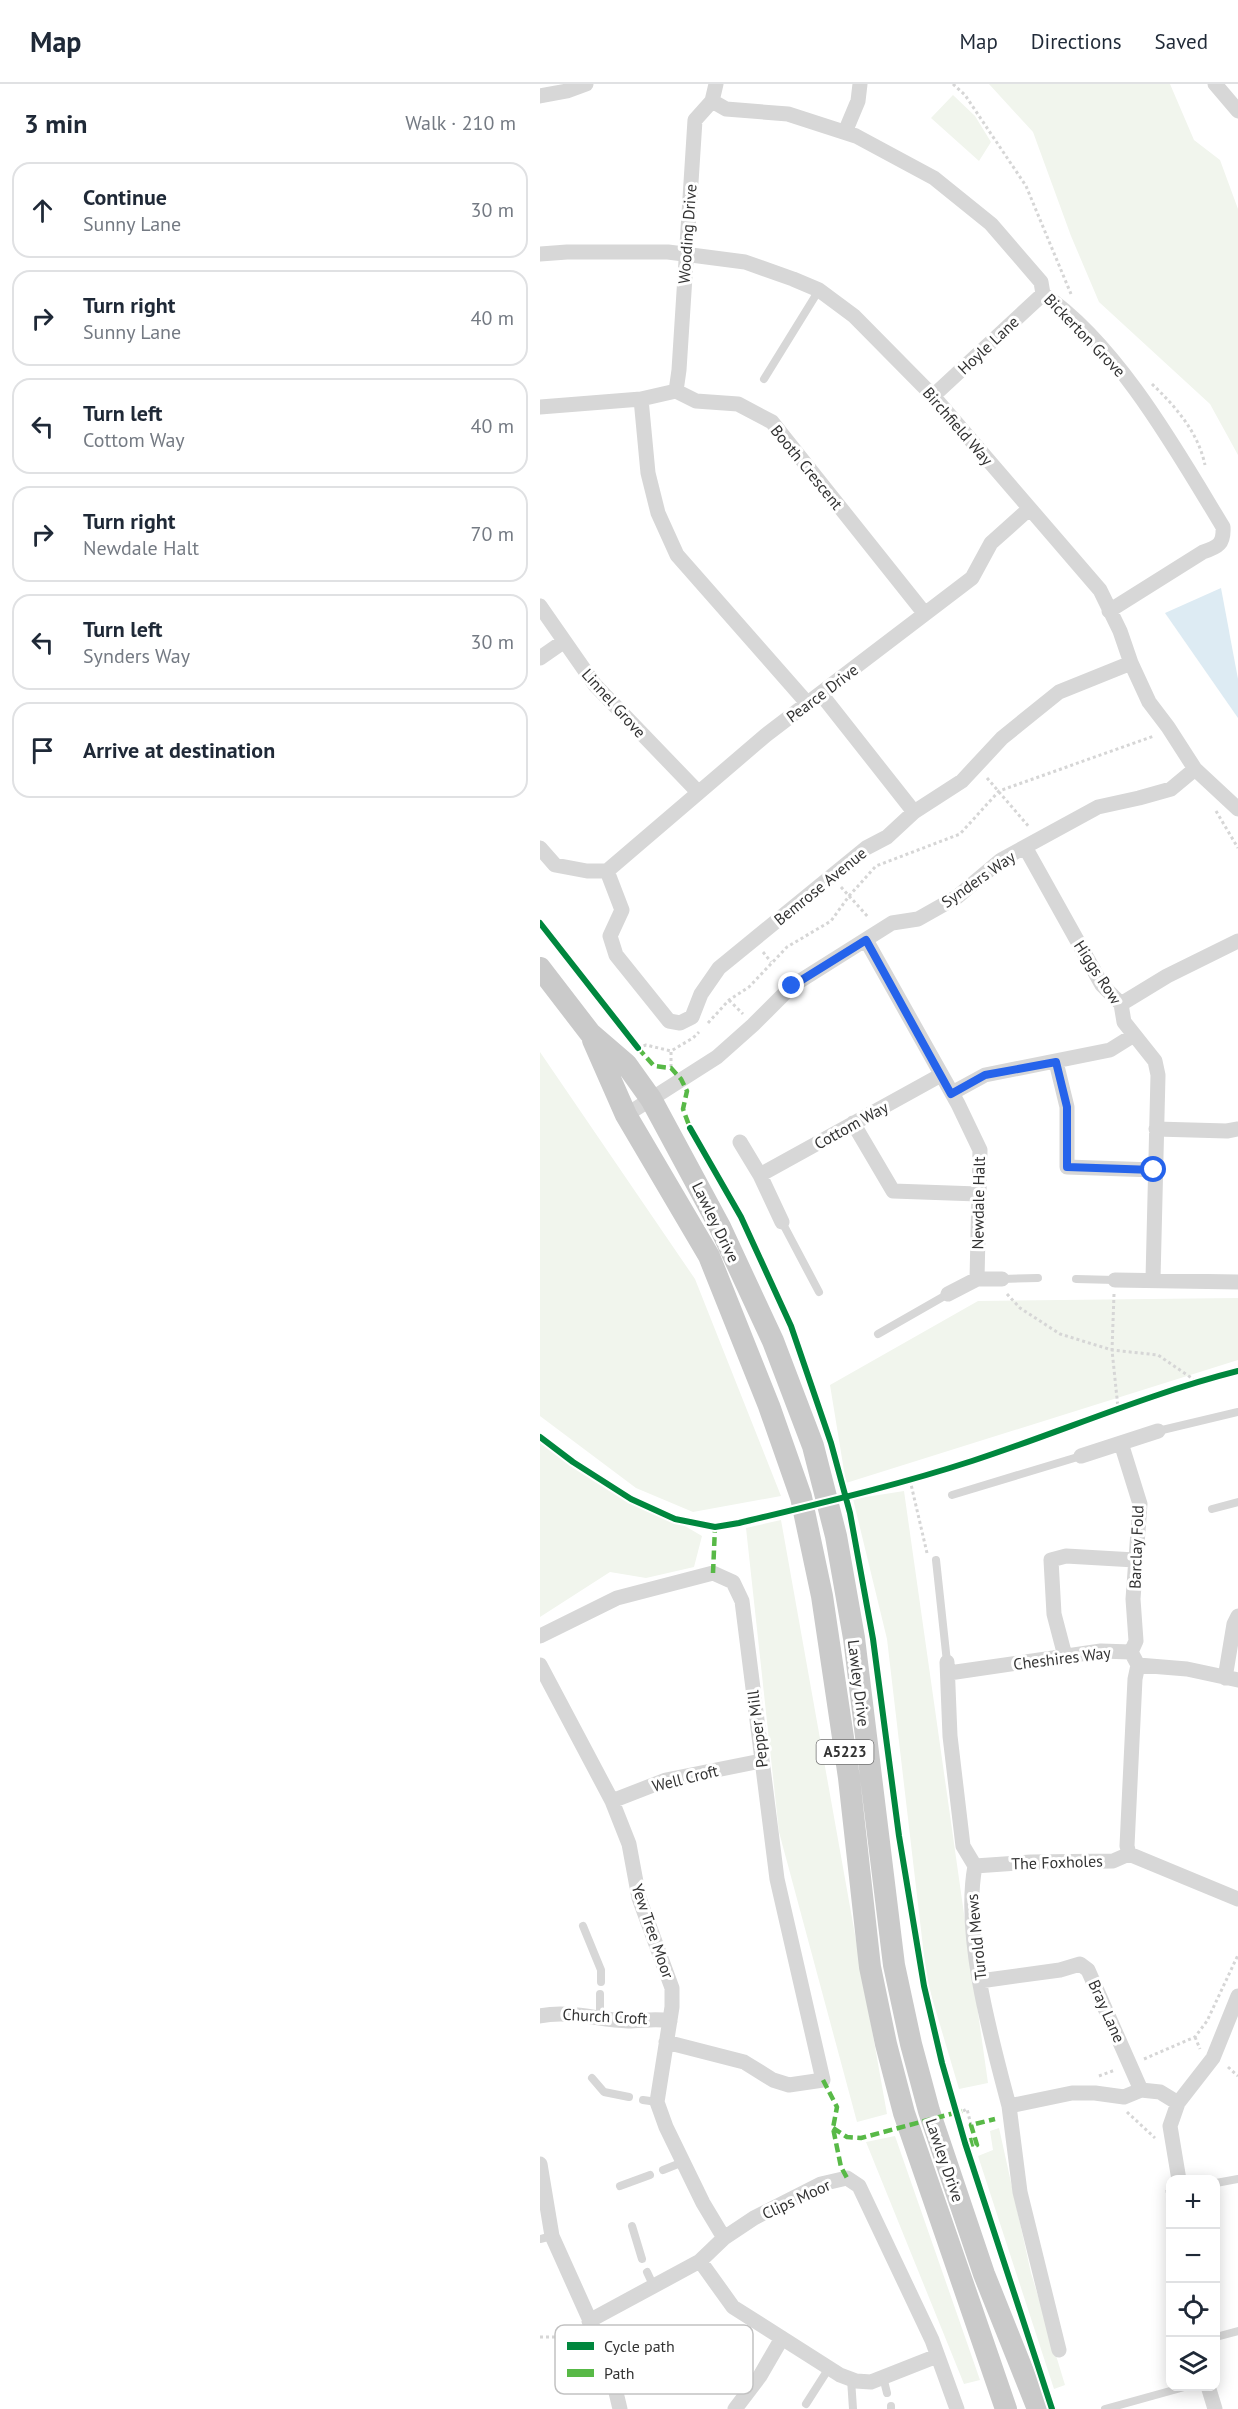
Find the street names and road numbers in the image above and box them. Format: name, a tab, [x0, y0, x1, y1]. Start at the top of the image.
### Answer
street label: Wooding Drive	[674, 183, 700, 285]
street label: Bickerton Grove	[1040, 289, 1130, 381]
street label: Hoyle Lane	[953, 312, 1023, 378]
street label: Birchfield Way	[919, 383, 998, 470]
street label: Booth Crescent	[767, 421, 848, 514]
street label: Pearce Drive	[782, 659, 862, 727]
street label: Linnel Grove	[578, 664, 650, 742]
street label: Bemrose Avenue	[770, 843, 870, 929]
street label: Synders Way	[937, 846, 1019, 912]
street label: Higgs Row	[1070, 936, 1126, 1008]
street label: Cottom Way	[811, 1096, 892, 1153]
street label: Newdale Halt	[967, 1156, 989, 1250]
street label: Lawley Drive	[688, 1178, 744, 1266]
street label: Barclay Fold	[1125, 1505, 1147, 1589]
street label: Lawley Drive	[844, 1639, 874, 1727]
street label: Cheshires Way	[1012, 1642, 1112, 1674]
street label: Pepper Mill	[742, 1689, 772, 1769]
road number: A5223	[816, 1740, 874, 1764]
street label: Well Croft	[650, 1760, 721, 1796]
street label: The Foxholes	[1011, 1850, 1103, 1874]
street label: Yew Tree Moor	[627, 1881, 679, 1982]
street label: Turold Mews	[962, 1893, 990, 1981]
street label: Bray Lane	[1084, 1976, 1130, 2046]
street label: Church Croft	[562, 2004, 649, 2028]
street label: Lawley Drive	[921, 2116, 969, 2204]
street label: Clips Moor	[759, 2174, 834, 2223]

